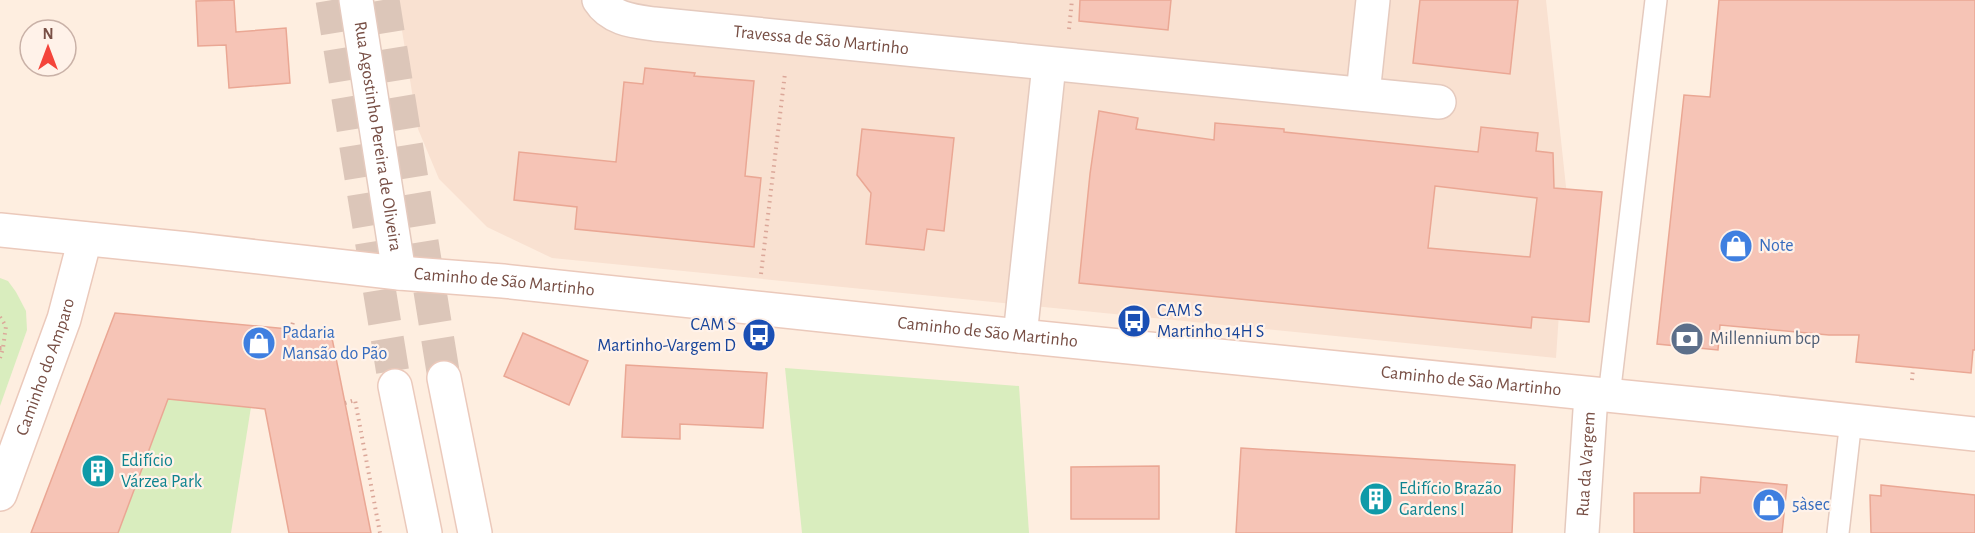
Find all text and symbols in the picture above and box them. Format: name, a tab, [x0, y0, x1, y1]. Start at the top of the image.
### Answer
north arrow	[18, 18, 78, 78]
street label: Rua Agostinho Pereira de Oliveira	[350, 20, 404, 253]
street label: Travessa de São Martinho	[732, 23, 910, 58]
text: N	[42, 26, 54, 42]
shop icon: Note	[1718, 228, 1754, 264]
place label: Note	[1759, 237, 1794, 255]
street label: Caminho de São Martinho	[413, 265, 596, 300]
street label: Caminho do Amparo	[13, 296, 78, 438]
place label: CAM S Martinho 14H S	[1157, 302, 1264, 341]
bus stop icon: CAM S Martinho 14H S	[1116, 303, 1152, 339]
street label: Caminho de São Martinho	[897, 314, 1079, 351]
place label: CAM S Martinho-Vargem D	[597, 316, 736, 355]
bus stop icon: CAM S Martinho-Vargem D	[741, 317, 777, 353]
bank icon: Millennium bcp	[1669, 321, 1705, 357]
place label: Padaria Mansão do Pão	[282, 324, 388, 363]
shop icon: Padaria Mansão do Pão	[241, 325, 277, 361]
place label: Millennium bcp	[1710, 330, 1820, 348]
street label: Caminho de São Martinho	[1380, 363, 1562, 399]
street label: Rua da Vargem	[1574, 411, 1599, 517]
place label: Edifício Várzea Park	[121, 452, 203, 491]
building icon: Edifício Várzea Park	[80, 453, 116, 489]
place label: Edifício Brazão Gardens I	[1399, 480, 1502, 519]
building icon: Edifício Brazão Gardens I	[1358, 481, 1394, 517]
shop icon: 5àsec	[1751, 487, 1787, 523]
place label: 5àsec	[1792, 496, 1830, 514]

